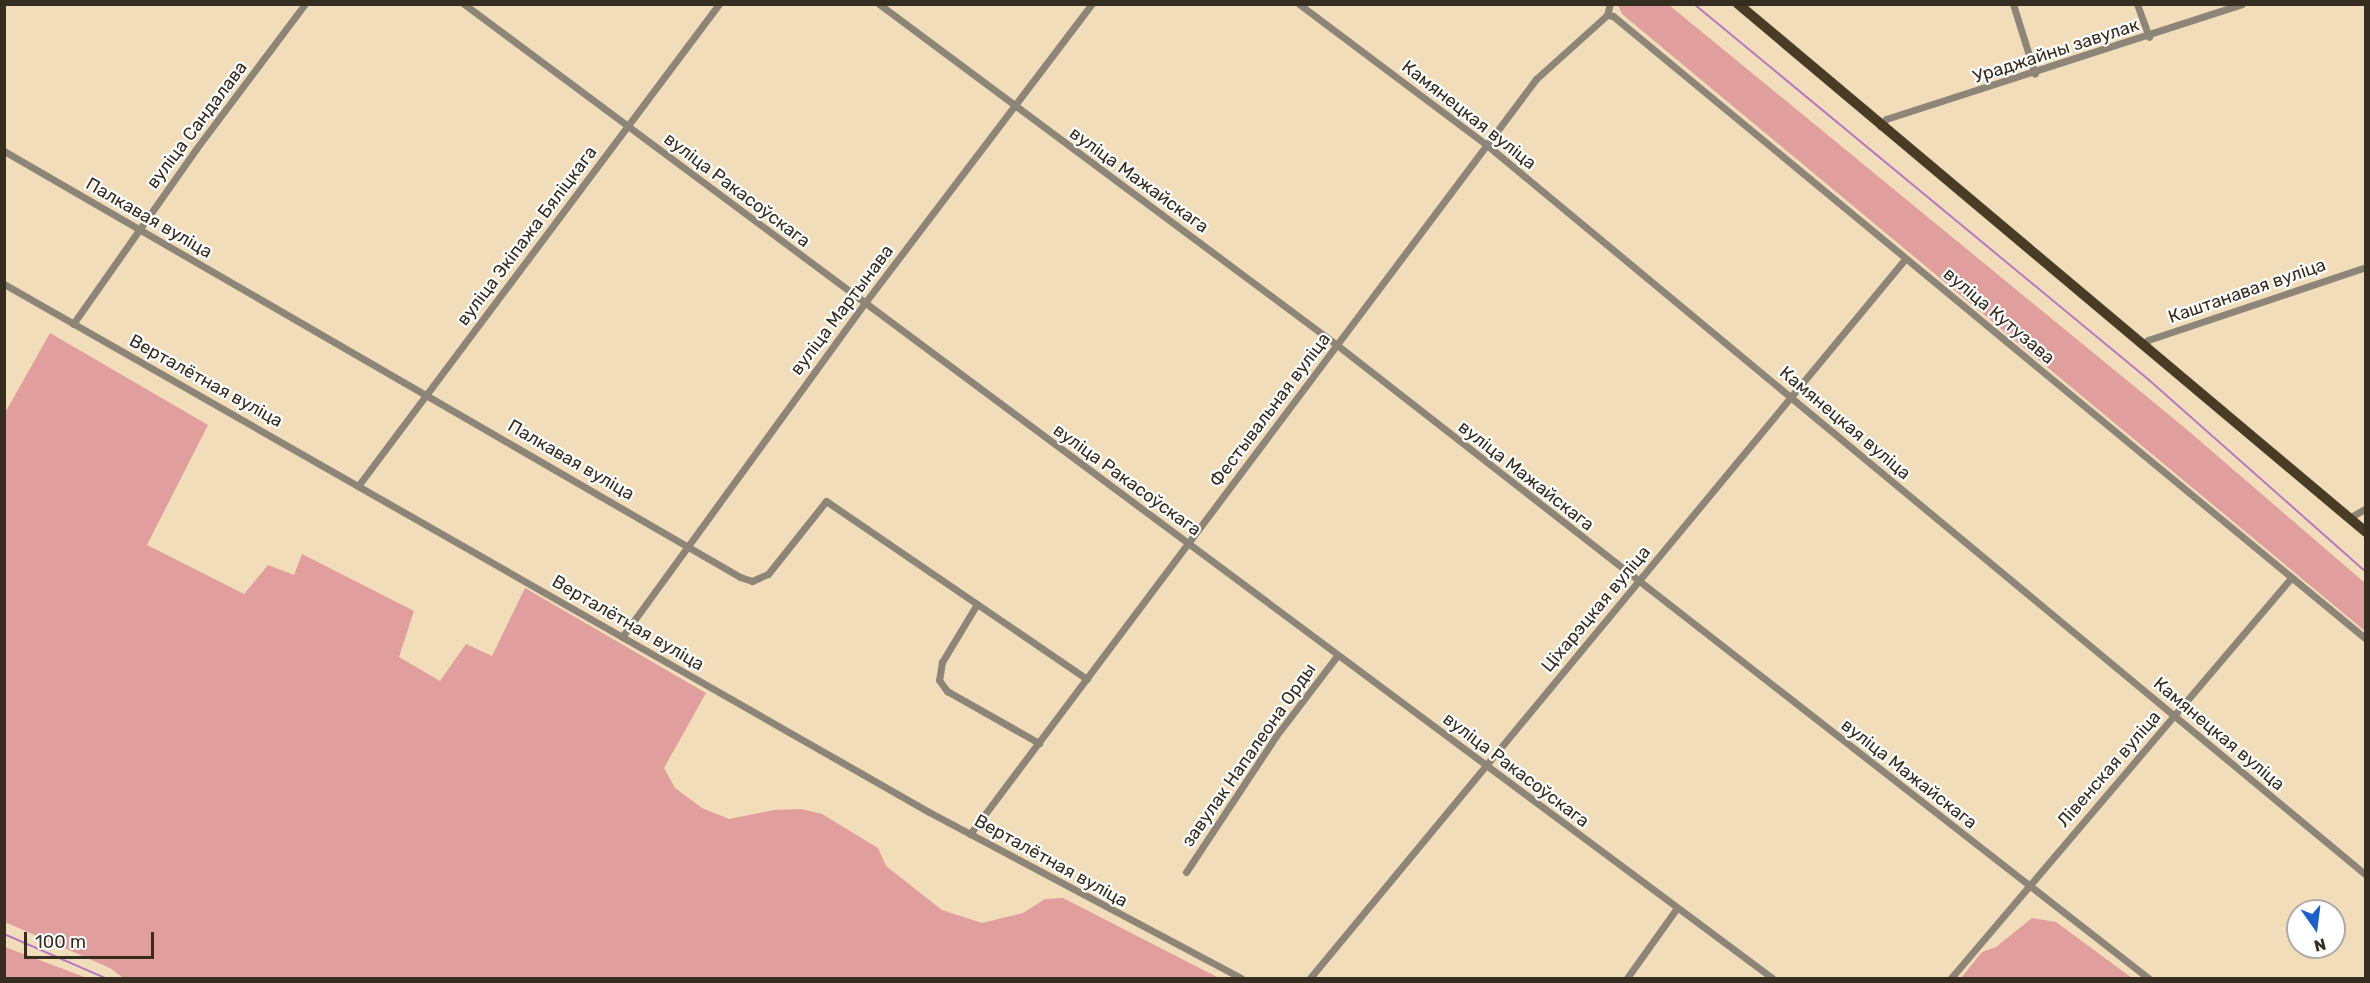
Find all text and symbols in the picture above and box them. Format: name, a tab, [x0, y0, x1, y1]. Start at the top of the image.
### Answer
street label: Ураджайны завулак	[1970, 14, 2142, 88]
street label: Камянецкая вуліца	[1397, 56, 1541, 174]
street label: вуліца Сандалава	[142, 57, 252, 193]
street label: вуліца Мажайскага	[1065, 122, 1213, 238]
street label: вуліца Ракасоўскага	[660, 128, 814, 252]
street label: вуліца Экіпажа Бяліцкага	[452, 142, 602, 330]
street label: Палкавая вуліца	[82, 173, 216, 263]
street label: вуліца Мартынава	[786, 241, 898, 379]
street label: Каштанавая вуліца	[2165, 254, 2329, 328]
street label: вуліца Кутузава	[1939, 263, 2059, 369]
street label: Фестывальная вуліца	[1205, 329, 1335, 491]
street label: Верталётная вуліца	[126, 330, 286, 432]
street label: Камянецкая вуліца	[1775, 362, 1915, 484]
street label: Палкавая вуліца	[504, 415, 638, 505]
street label: вуліца Мажайскага	[1454, 416, 1598, 536]
street label: вуліца Ракасоўскага	[1049, 419, 1205, 541]
street label: Ціхарэцкая вуліца	[1537, 542, 1655, 676]
street label: Верталётная вуліца	[548, 571, 708, 675]
street label: завулак Напалеона Орды	[1177, 659, 1321, 851]
street label: Камянецкая вуліца	[2149, 673, 2289, 795]
street label: Лівенская вуліца	[2053, 706, 2165, 832]
street label: вуліца Ракасоўскага	[1439, 708, 1593, 832]
street label: вуліца Мажайскага	[1837, 714, 1981, 834]
street label: Верталётная вуліца	[971, 810, 1131, 912]
north arrow	[2286, 899, 2346, 959]
scale bar	[27, 920, 158, 958]
text: 100 m	[35, 931, 86, 953]
text: N	[2312, 934, 2328, 956]

